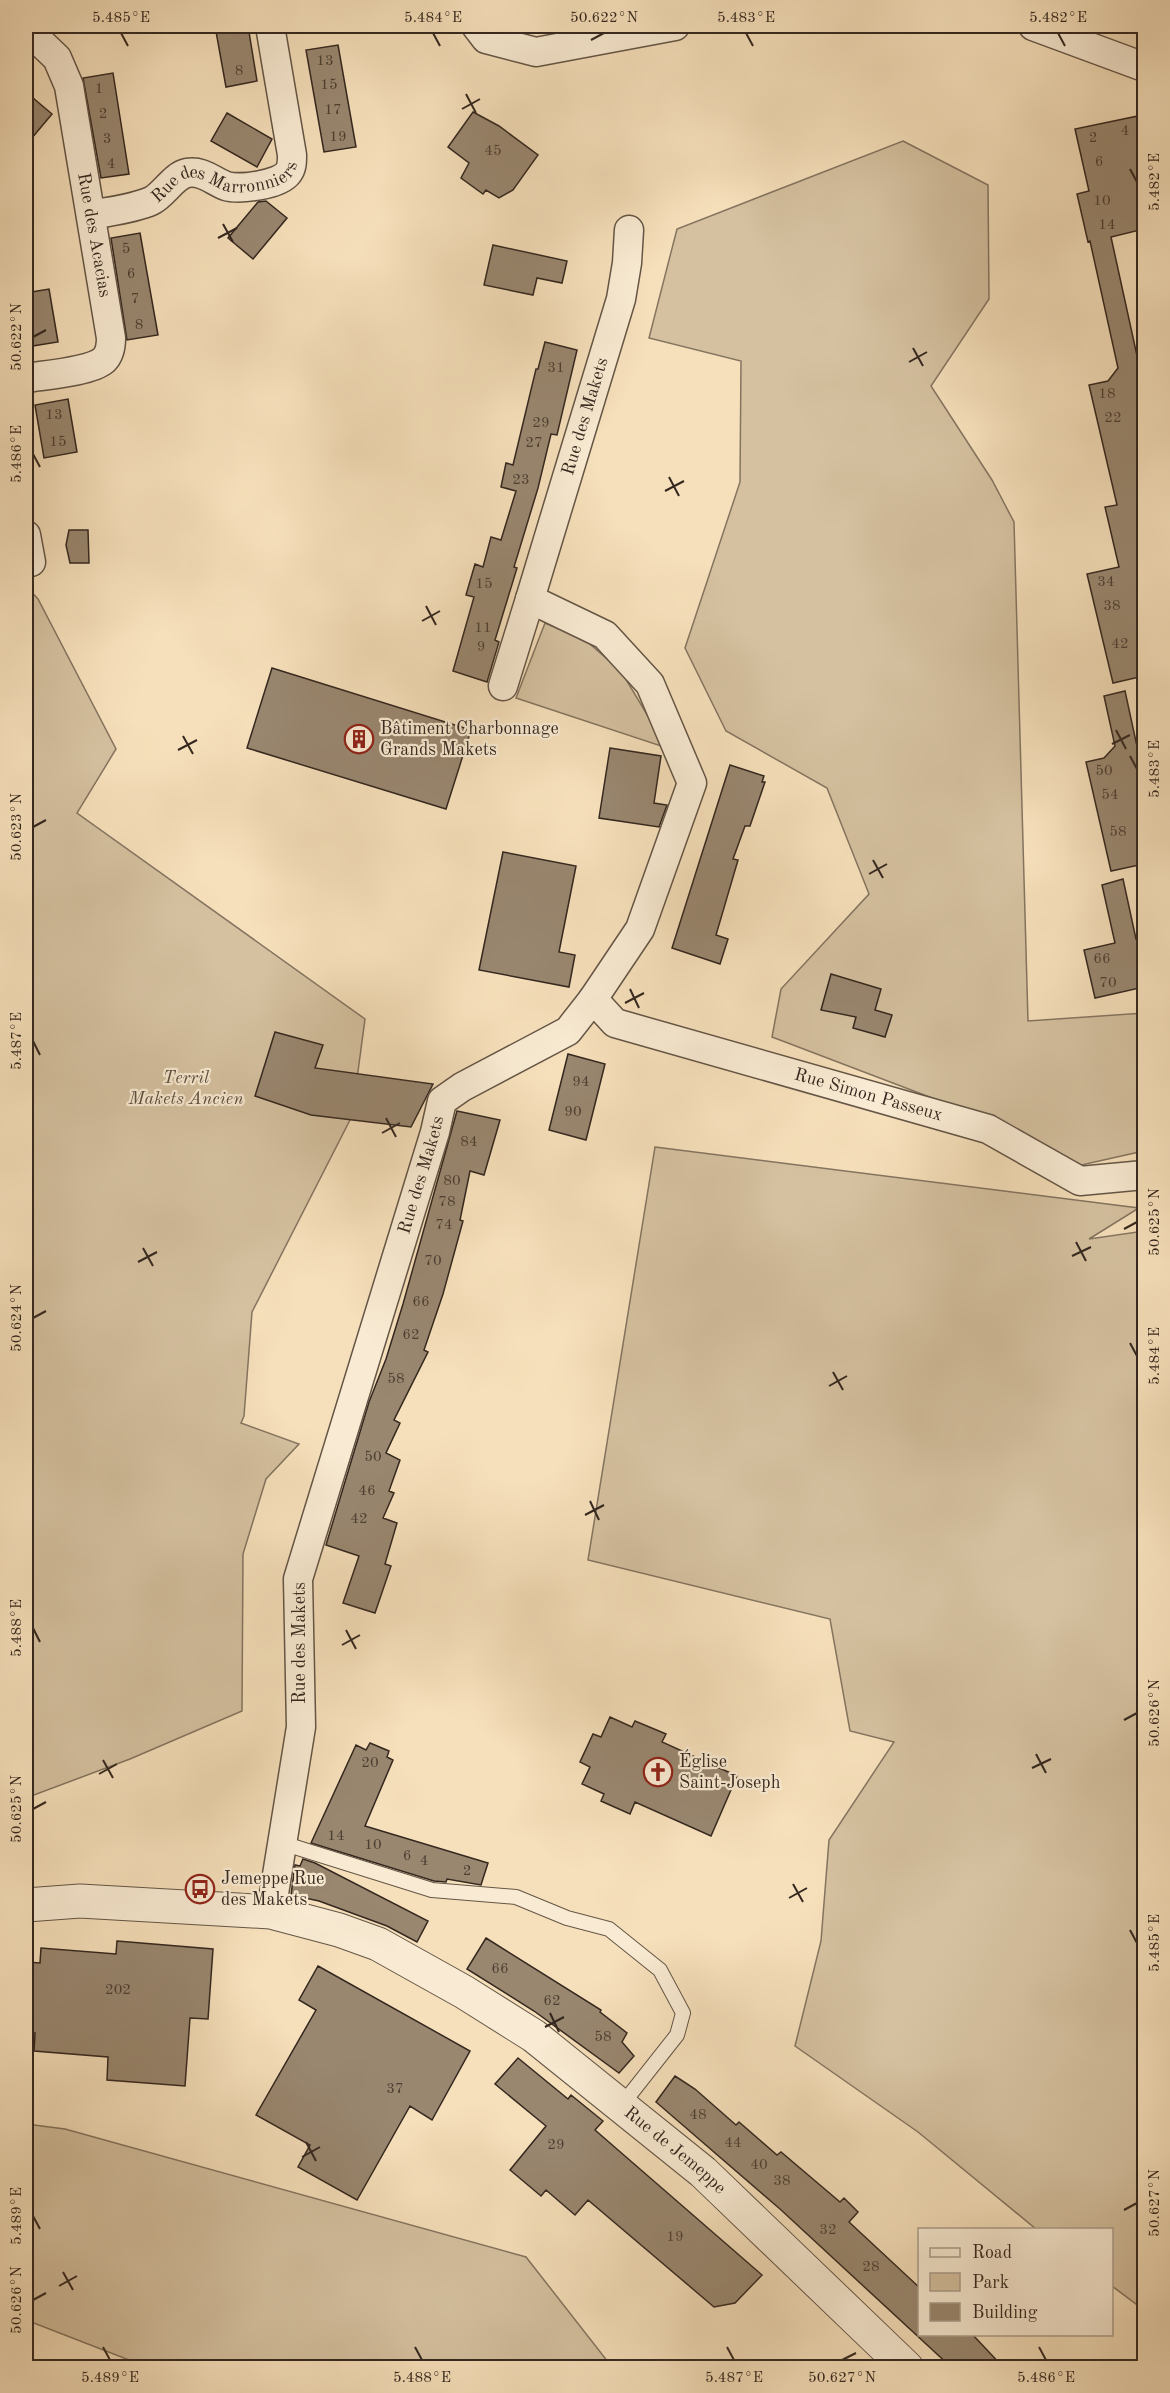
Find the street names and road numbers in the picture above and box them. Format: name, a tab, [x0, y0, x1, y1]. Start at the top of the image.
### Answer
street label: Rue des Marronniers	[148, 160, 301, 207]
street label: Rue des Acacias	[74, 171, 114, 299]
street label: Rue des Makets	[559, 355, 612, 477]
street label: Rue Simon Passeux	[792, 1065, 945, 1125]
street label: Rue des Makets	[395, 1114, 447, 1236]
street label: Rue des Makets	[291, 1582, 309, 1704]
street label: Rue de Jemeppe	[621, 2103, 729, 2198]

